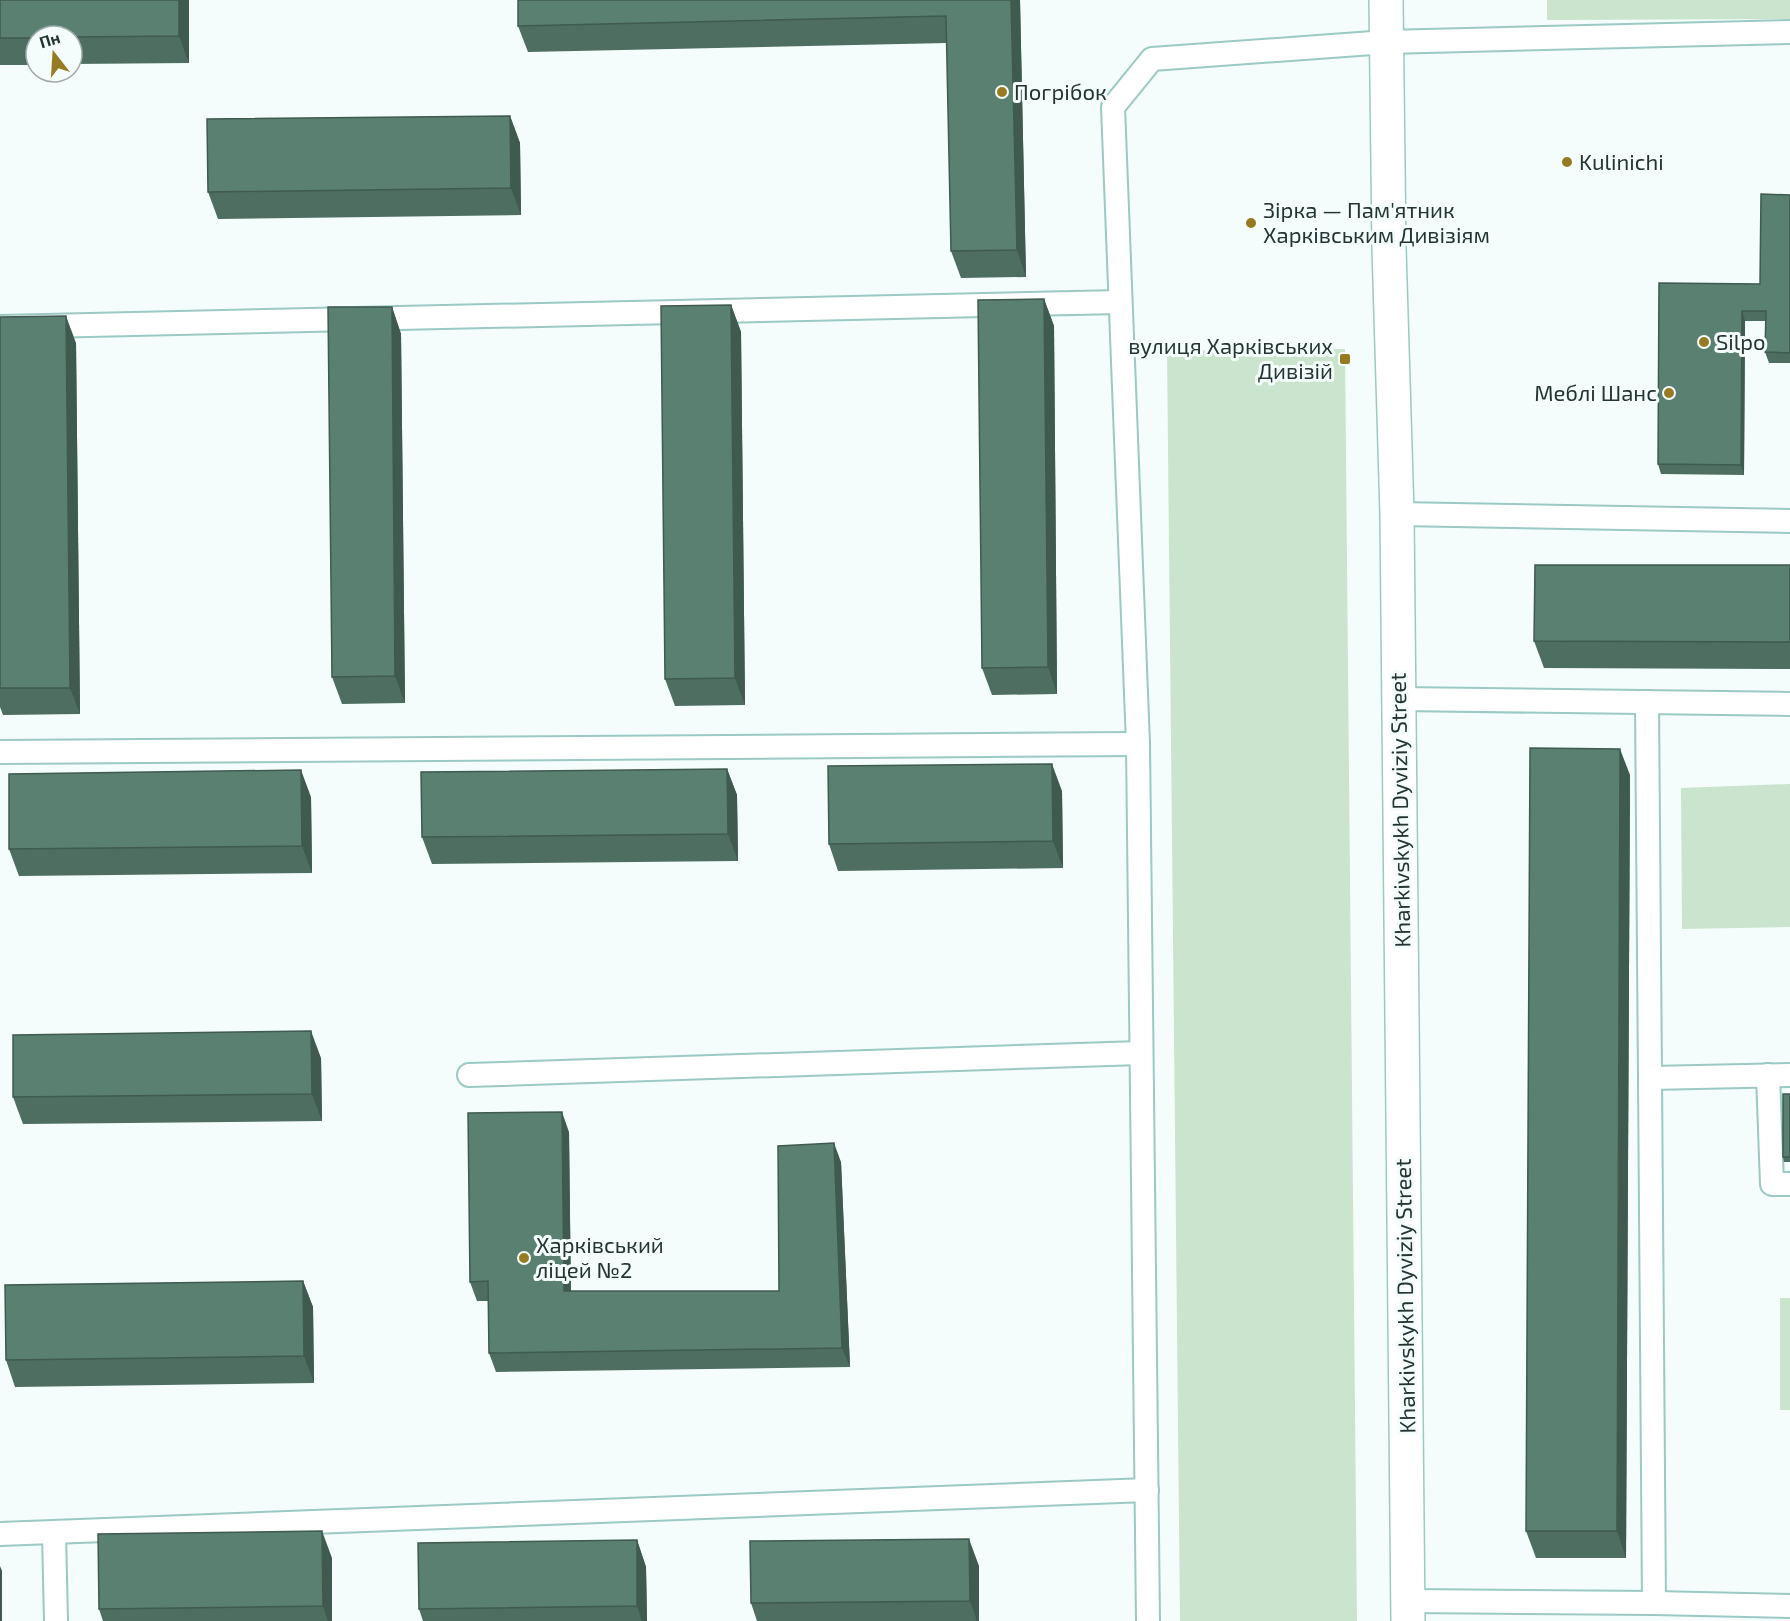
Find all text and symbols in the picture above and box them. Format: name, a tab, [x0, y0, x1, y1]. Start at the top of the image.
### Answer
north arrow	[24, 24, 84, 84]
text: Пн	[37, 27, 62, 51]
place label: Погрібок	[1014, 78, 1107, 104]
marker: Погрібок	[995, 85, 1009, 99]
place label: Kulinichi	[1579, 148, 1664, 174]
marker: Kulinichi	[1560, 155, 1574, 169]
place label: Зірка — Пам'ятник Харківським Дивізіям	[1263, 196, 1490, 247]
marker: Зірка — Пам'ятник Харківським Дивізіям	[1244, 216, 1258, 230]
place label: Silpo	[1716, 328, 1766, 354]
place label: вулиця Харківських Дивізій	[1128, 332, 1333, 383]
marker: Silpo	[1697, 335, 1711, 349]
marker: вулиця Харківських Дивізій	[1338, 352, 1352, 366]
place label: Меблі Шанс	[1534, 379, 1657, 405]
marker: Меблі Шанс	[1662, 386, 1676, 400]
street label: Kharkivskykh Dyviziy Street	[1384, 672, 1414, 948]
street label: Kharkivskykh Dyviziy Street	[1389, 1158, 1419, 1434]
place label: Харківський ліцей №2	[536, 1231, 664, 1282]
marker: Харківський ліцей №2	[517, 1251, 531, 1265]

